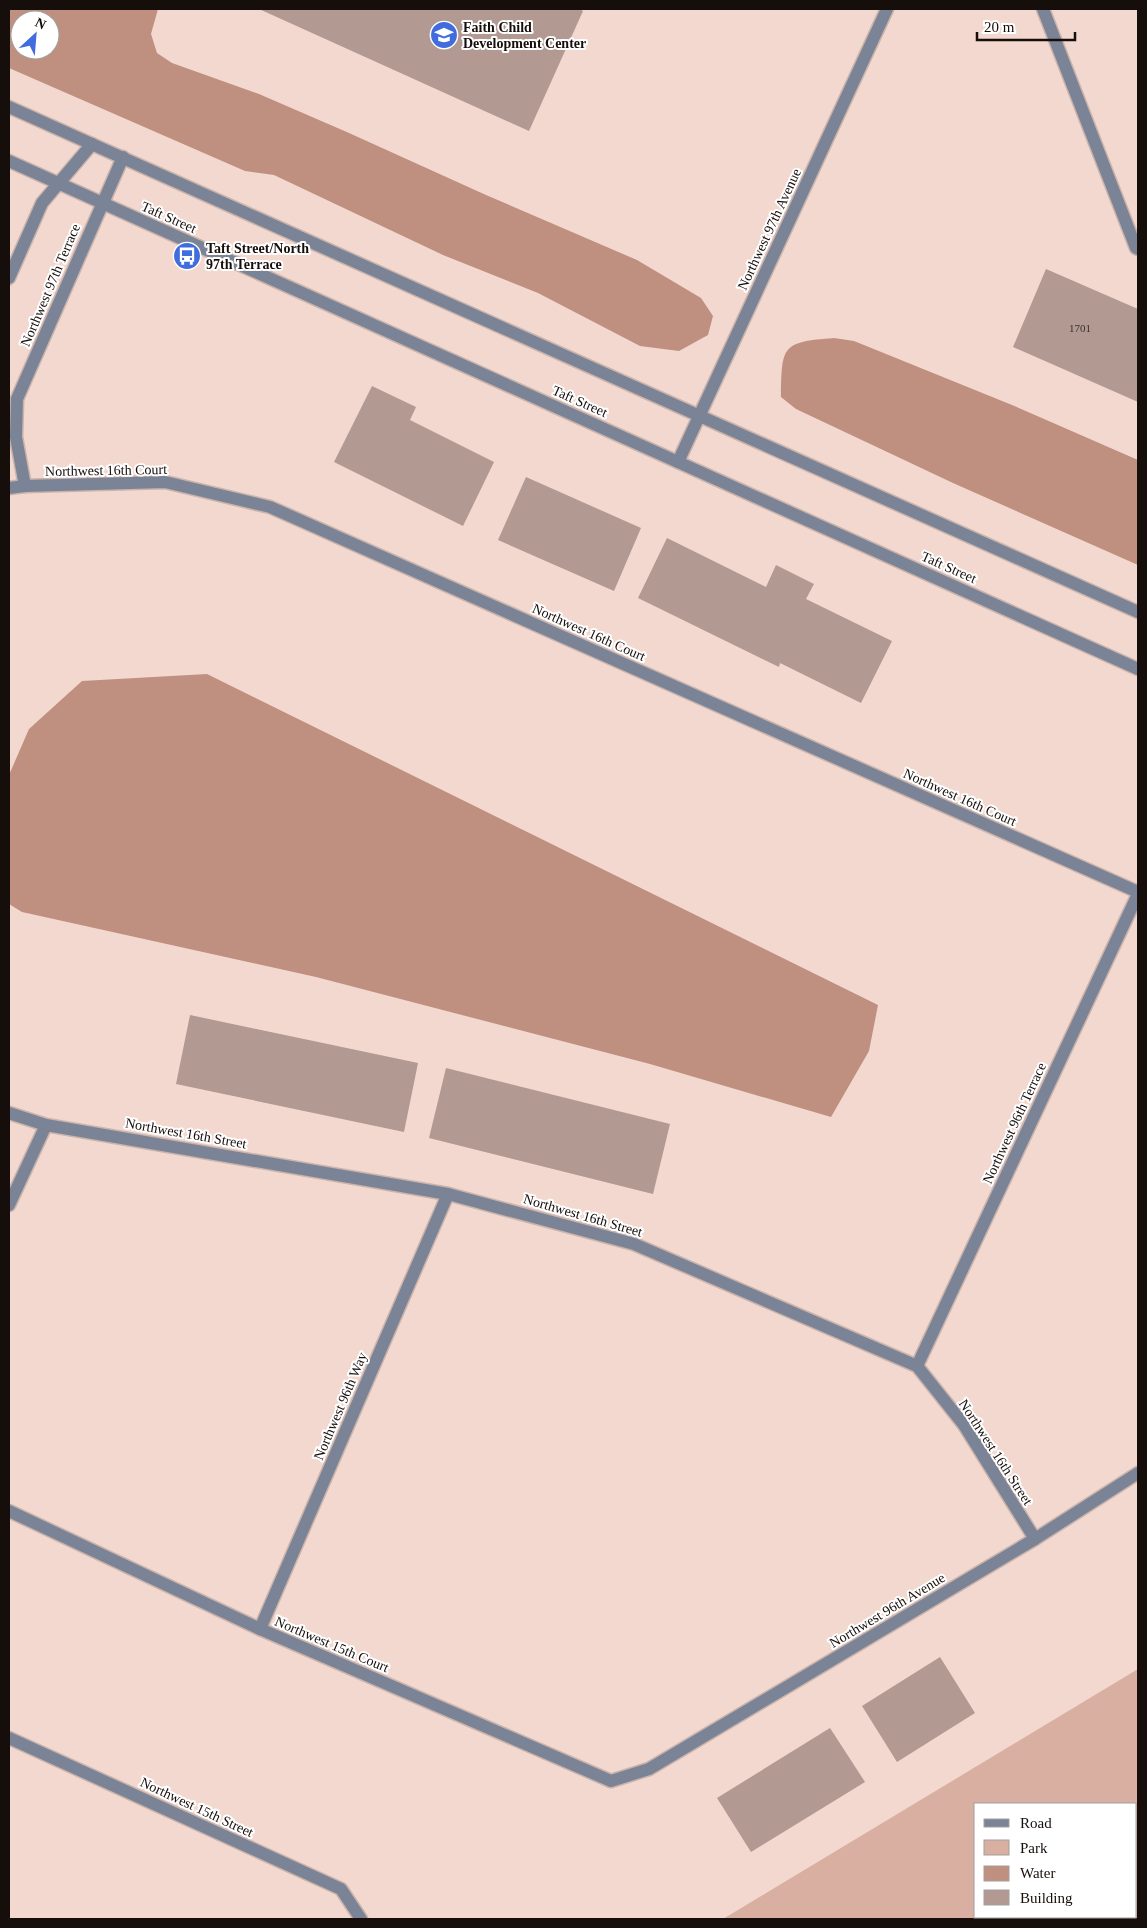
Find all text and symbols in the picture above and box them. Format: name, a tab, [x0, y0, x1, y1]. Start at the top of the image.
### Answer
north arrow	[10, 10, 60, 60]
scale bar	[977, 10, 1074, 42]
text: N	[33, 15, 48, 33]
text: 20 m	[984, 19, 1015, 35]
school or university icon: Faith Child Development Center	[429, 20, 459, 50]
place label: Faith Child Development Center	[463, 20, 586, 51]
street label: Northwest 97th Avenue	[735, 166, 804, 292]
street label: Taft Street	[139, 199, 199, 236]
street label: Northwest 97th Terrace	[18, 222, 83, 349]
bus stop icon: Taft Street/North 97th Terrace	[172, 241, 202, 271]
place label: Taft Street/North 97th Terrace	[206, 241, 309, 272]
house number: 1701	[1069, 322, 1091, 334]
street label: Taft Street	[550, 383, 610, 420]
street label: Northwest 16th Court	[45, 462, 167, 479]
street label: Taft Street	[919, 549, 979, 586]
street label: Northwest 16th Court	[530, 601, 648, 664]
street label: Northwest 16th Court	[901, 766, 1019, 829]
street label: Northwest 96th Terrace	[980, 1060, 1049, 1186]
street label: Northwest 16th Street	[124, 1115, 248, 1152]
street label: Northwest 16th Street	[522, 1191, 644, 1240]
street label: Northwest 96th Way	[311, 1350, 370, 1462]
street label: Northwest 16th Street	[956, 1397, 1035, 1508]
street label: Northwest 96th Avenue	[827, 1570, 948, 1651]
street label: Northwest 15th Court	[273, 1614, 391, 1675]
street label: Northwest 15th Street	[138, 1775, 256, 1840]
legend	[974, 1803, 1137, 1918]
text: Road	[1020, 1815, 1052, 1831]
text: Park	[1020, 1840, 1048, 1856]
text: Water	[1020, 1865, 1055, 1881]
text: Building	[1020, 1890, 1073, 1906]

